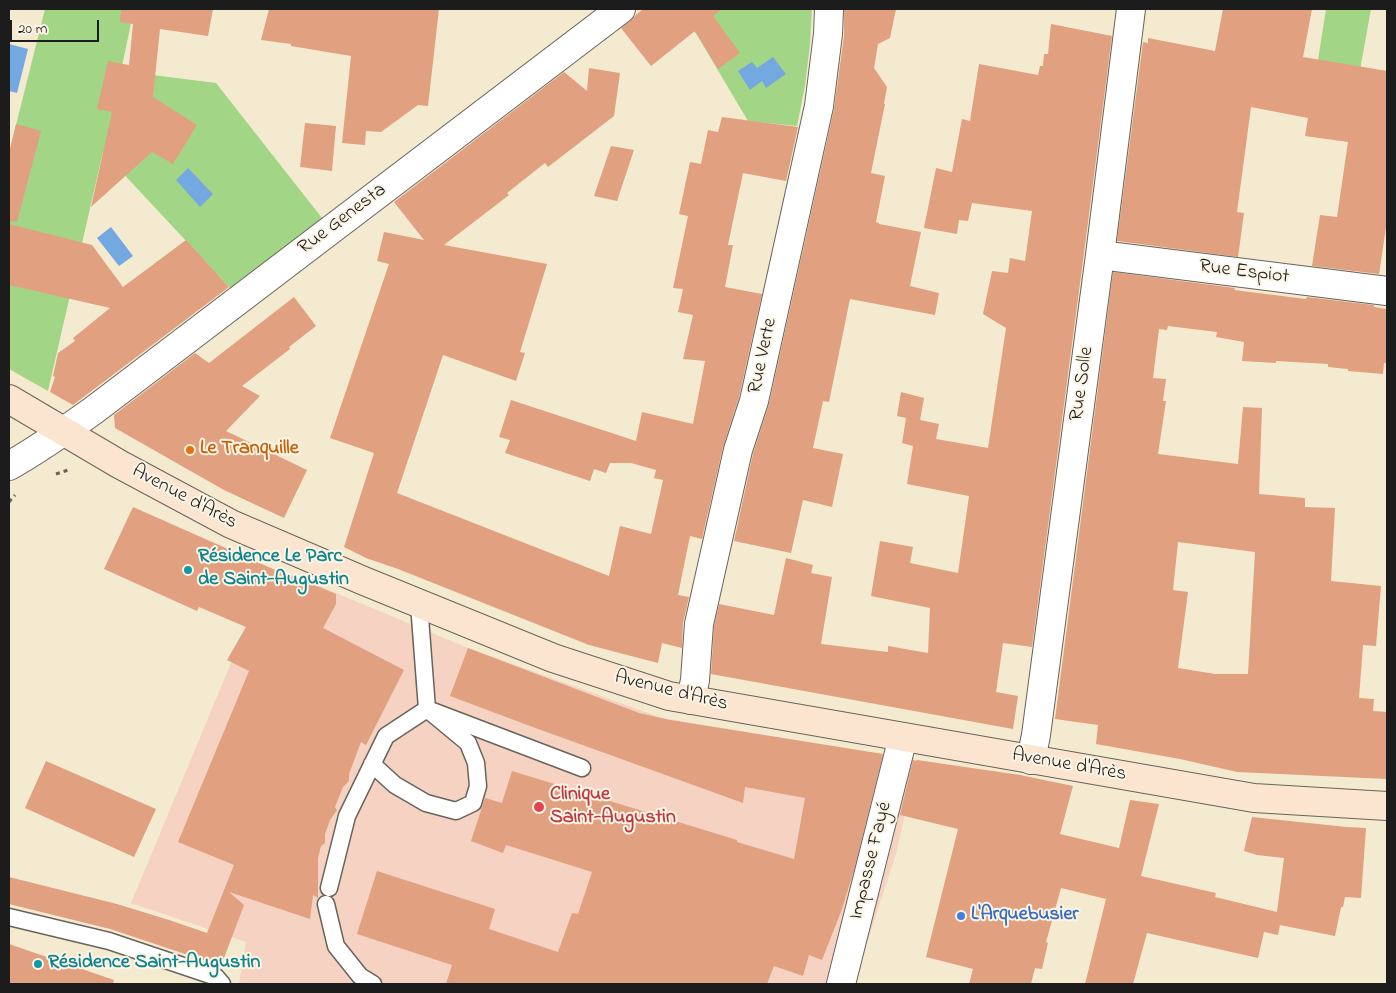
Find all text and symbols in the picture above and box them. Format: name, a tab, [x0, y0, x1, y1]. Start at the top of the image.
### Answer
scale bar	[12, 10, 101, 42]
text: 20 m	[18, 18, 47, 40]
street label: Rue Genesta	[294, 179, 392, 261]
street label: Rue Espiot	[1198, 256, 1290, 290]
street label: Rue Verte	[744, 316, 784, 396]
street label: Rue Solle	[1066, 345, 1100, 423]
place label: Le Tranquille	[200, 438, 299, 462]
marker: Le Tranquille	[184, 444, 196, 456]
street label: Avenue d'Arès	[127, 460, 241, 536]
place label: Résidence Le Parc de Saint-Augustin	[198, 546, 349, 593]
marker: Résidence Le Parc de Saint-Augustin	[182, 564, 194, 576]
street label: Avenue d'Arès	[612, 666, 730, 718]
street label: Avenue d'Arès	[1010, 744, 1128, 788]
place label: Clinique Saint-Augustin	[550, 784, 676, 831]
marker: Clinique Saint-Augustin	[532, 800, 546, 814]
street label: Impasse Fayé	[846, 800, 898, 922]
place label: L'Arquebusier	[971, 904, 1079, 928]
marker: L'Arquebusier	[955, 910, 967, 922]
place label: Résidence Saint-Augustin	[48, 952, 260, 976]
marker: Résidence Saint-Augustin	[32, 958, 44, 970]

